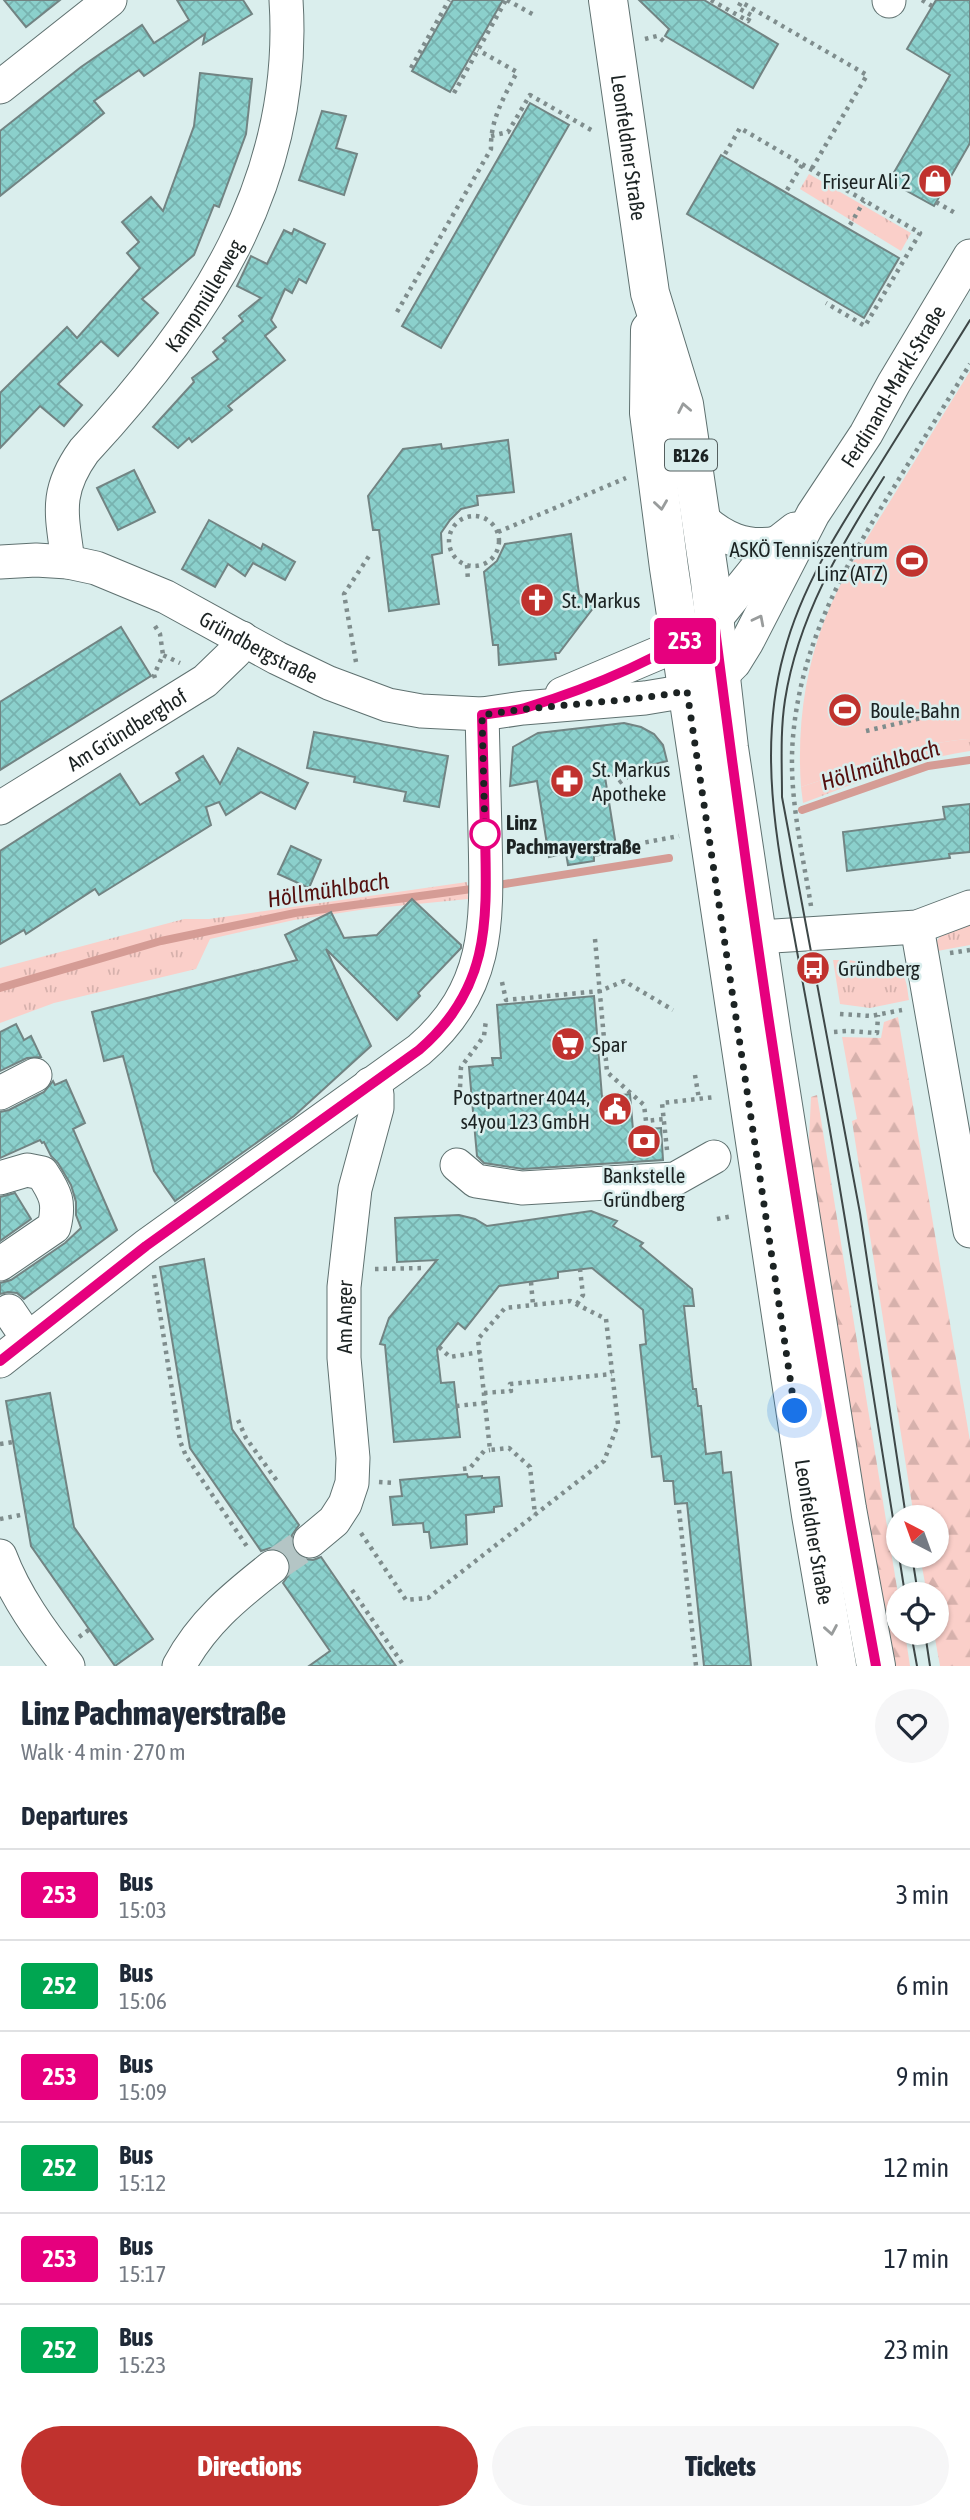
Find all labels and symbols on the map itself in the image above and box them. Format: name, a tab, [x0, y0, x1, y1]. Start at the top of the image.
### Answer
street label: Leonfeldner Straße	[607, 73, 651, 222]
shop icon: Friseur Ali 2	[916, 162, 954, 200]
place label: Friseur Ali 2	[822, 169, 911, 193]
street label: Kampmüllerweg	[160, 236, 247, 356]
street label: Ferdinand-Markl-Straße	[836, 301, 950, 472]
one-way arrow	[677, 402, 692, 414]
road number: B126	[665, 440, 717, 470]
one-way arrow	[653, 499, 668, 511]
place label: ASKÖ Tenniszentrum Linz (ATZ)	[729, 537, 888, 585]
sports icon: ASKÖ Tenniszentrum Linz (ATZ)	[893, 542, 931, 580]
church icon: St. Markus	[518, 581, 556, 619]
place label: St. Markus	[562, 588, 640, 612]
street label: Gründbergstraße	[196, 606, 322, 688]
one-way arrow	[750, 614, 764, 627]
line badge: 253	[645, 618, 725, 664]
street label: Am Gründberghof	[63, 683, 191, 776]
sports icon: Boule-Bahn	[826, 691, 864, 729]
place label: Boule-Bahn	[870, 698, 960, 722]
water label: Höllmühlbach	[818, 735, 942, 795]
place label: St. Markus Apotheke	[592, 757, 670, 805]
pharmacy icon: St. Markus Apotheke	[548, 762, 586, 800]
place label: Linz Pachmayerstraße	[506, 810, 641, 858]
marker: Linz Pachmayerstraße	[470, 819, 500, 849]
water label: Höllmühlbach	[265, 868, 391, 912]
bus stop icon: Gründberg	[794, 949, 832, 987]
place label: Gründberg	[838, 956, 920, 980]
supermarket icon: Spar	[549, 1025, 587, 1063]
place label: Spar	[592, 1032, 628, 1056]
place label: Postpartner 4044, s4you 123 GmbH	[453, 1085, 590, 1133]
public building icon: Postpartner 4044, s4you 123 GmbH	[596, 1090, 634, 1128]
bank icon: Bankstelle Gründberg	[625, 1122, 663, 1160]
place label: Bankstelle Gründberg	[603, 1163, 685, 1211]
street label: Am Anger	[332, 1278, 357, 1354]
your location	[777, 1393, 812, 1428]
street label: Leonfeldner Straße	[791, 1457, 838, 1606]
north arrow	[886, 1505, 948, 1568]
one-way arrow	[823, 1624, 838, 1636]

